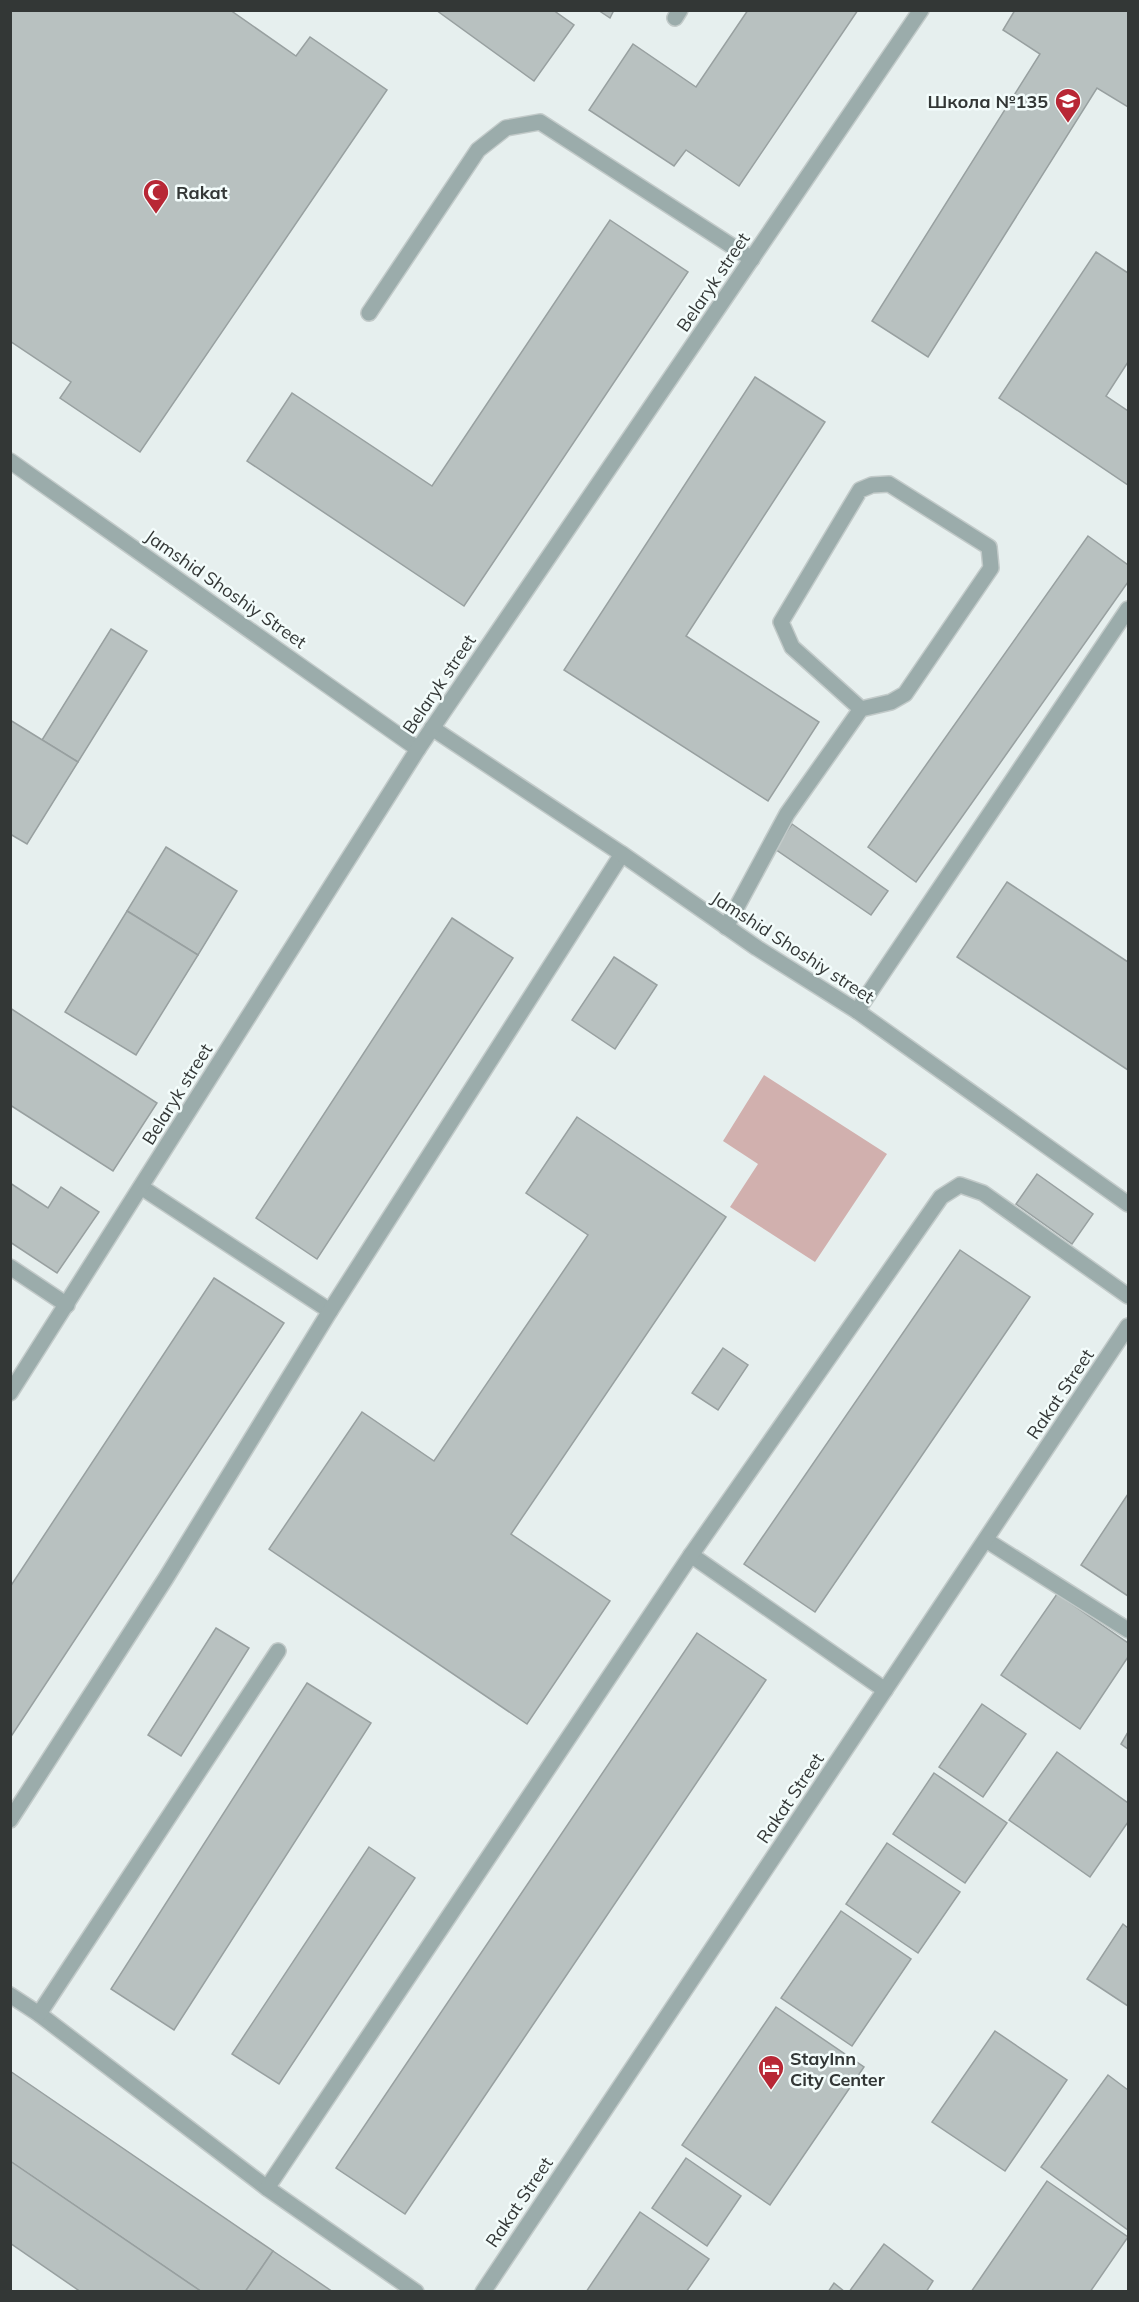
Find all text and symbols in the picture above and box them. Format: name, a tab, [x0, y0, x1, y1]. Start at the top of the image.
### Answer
school or university icon: Школа №135	[1053, 86, 1083, 124]
place label: Школа №135	[927, 90, 1048, 113]
mosque icon: Rakat	[141, 177, 171, 215]
place label: Rakat	[176, 181, 228, 204]
street label: Belaryk street	[671, 228, 755, 336]
street label: Jamshid Shoshiy Street	[141, 525, 311, 653]
street label: Belaryk street	[397, 630, 481, 738]
street label: Jamshid Shoshiy street	[707, 886, 879, 1008]
street label: Belaryk street	[137, 1039, 217, 1149]
street label: Rakat Street	[1021, 1344, 1099, 1444]
street label: Rakat Street	[751, 1748, 829, 1848]
place label: StayInn City Center	[790, 2047, 886, 2091]
hotel icon: StayInn City Center	[756, 2053, 786, 2091]
street label: Rakat Street	[480, 2152, 558, 2252]

